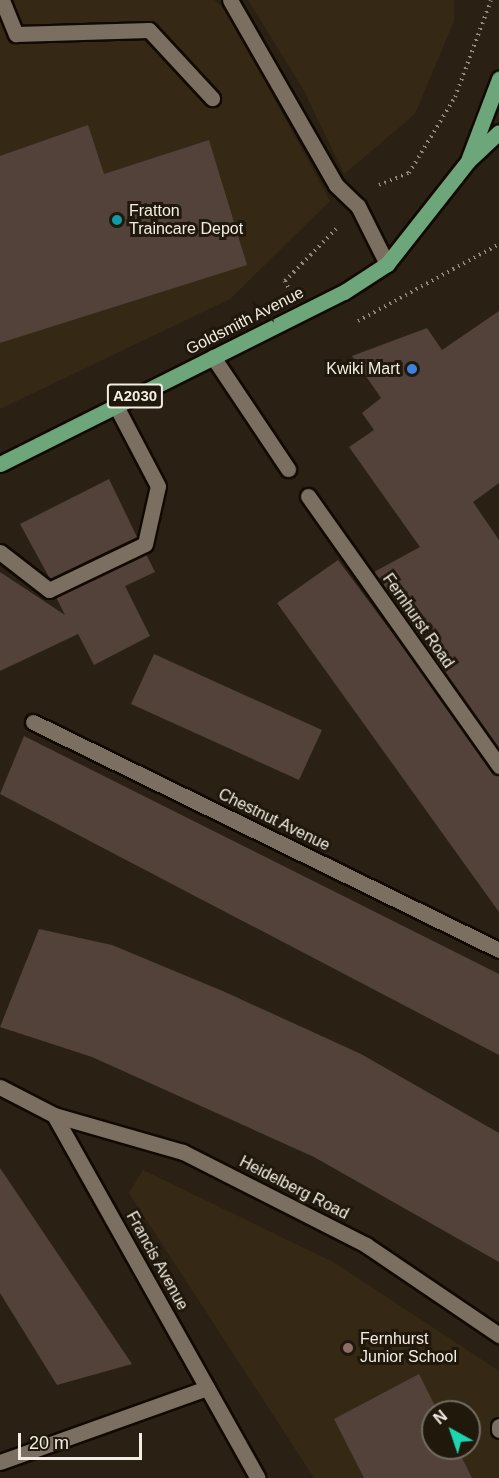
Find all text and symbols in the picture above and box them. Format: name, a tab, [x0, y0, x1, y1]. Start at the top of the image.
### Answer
place label: Fratton Traincare Depot	[129, 201, 243, 239]
marker: Fratton Traincare Depot	[110, 213, 124, 227]
street label: Goldsmith Avenue	[183, 283, 307, 359]
place label: Kwiki Mart	[326, 359, 400, 379]
marker: Kwiki Mart	[405, 362, 419, 376]
road number: A2030	[106, 384, 164, 408]
street label: Fernhurst Road	[378, 570, 458, 672]
street label: Chestnut Avenue	[215, 785, 333, 855]
street label: Heidelberg Road	[236, 1152, 352, 1224]
street label: Francis Avenue	[122, 1208, 192, 1314]
place label: Fernhurst Junior School	[360, 1329, 457, 1367]
marker: Fernhurst Junior School	[341, 1341, 355, 1355]
north arrow	[421, 1400, 481, 1460]
text: N	[431, 1407, 450, 1428]
scale bar	[21, 1421, 146, 1459]
text: 20 m	[29, 1433, 69, 1453]

